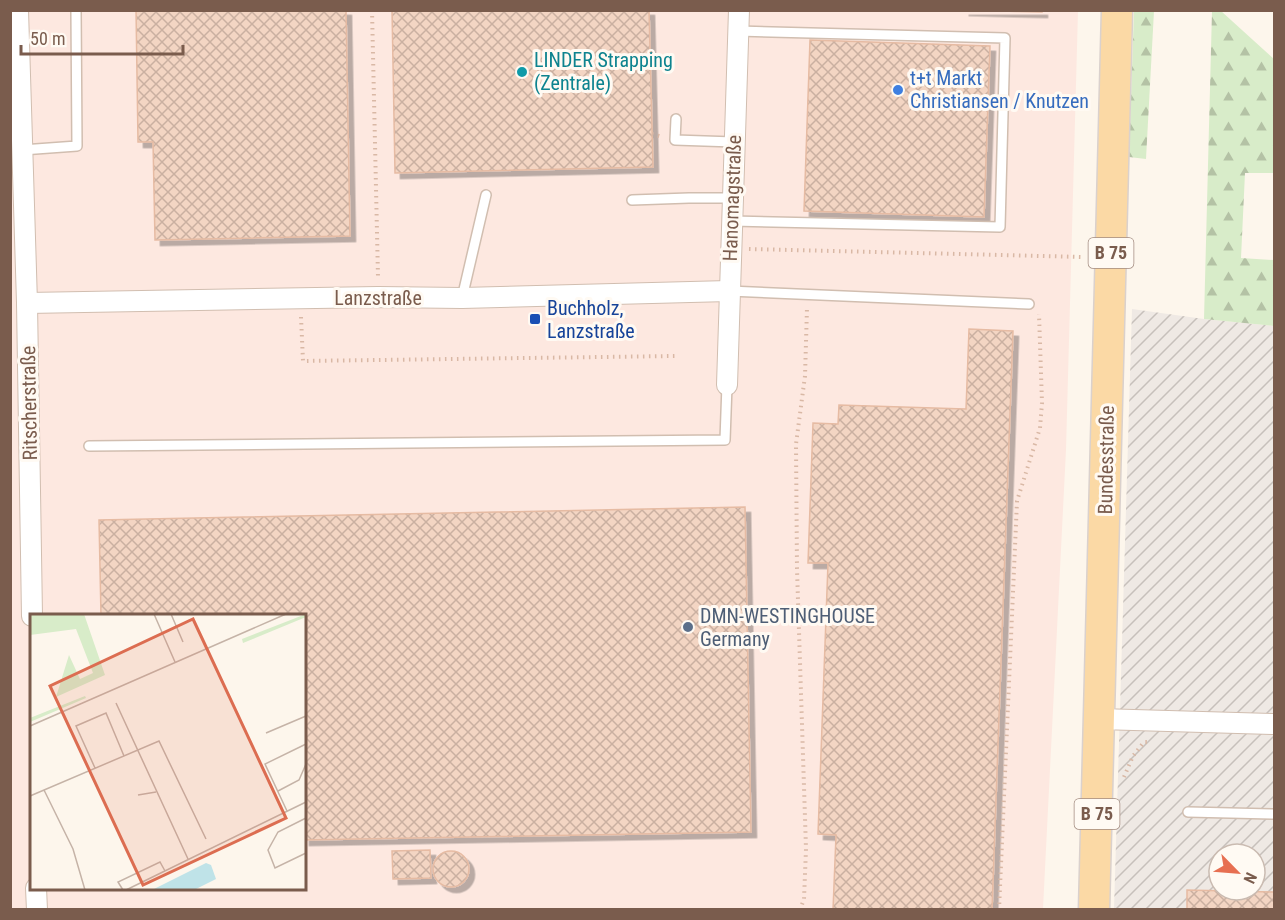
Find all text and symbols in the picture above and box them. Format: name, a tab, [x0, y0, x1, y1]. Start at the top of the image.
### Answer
scale bar	[21, 18, 183, 56]
text: 50 m	[30, 28, 65, 49]
place label: LINDER Strapping (Zentrale)	[534, 48, 673, 95]
marker: LINDER Strapping (Zentrale)	[515, 65, 529, 79]
place label: t+t Markt Christiansen / Knutzen	[910, 66, 1089, 113]
marker: t+t Markt Christiansen / Knutzen	[891, 83, 905, 97]
street label: Hanomagstraße	[718, 134, 746, 262]
road number: B 75	[1088, 238, 1134, 268]
street label: Lanzstraße	[334, 286, 422, 310]
place label: Buchholz, Lanzstraße	[547, 296, 635, 343]
marker: Buchholz, Lanzstraße	[528, 312, 542, 326]
street label: Ritscherstraße	[16, 345, 42, 461]
street label: Bundesstraße	[1093, 405, 1119, 515]
place label: DMN-WESTINGHOUSE Germany	[700, 604, 875, 651]
inset map	[30, 614, 306, 890]
marker: DMN-WESTINGHOUSE Germany	[681, 620, 695, 634]
road number: B 75	[1074, 799, 1120, 829]
north arrow	[1207, 842, 1267, 902]
text: N	[1239, 870, 1261, 887]

